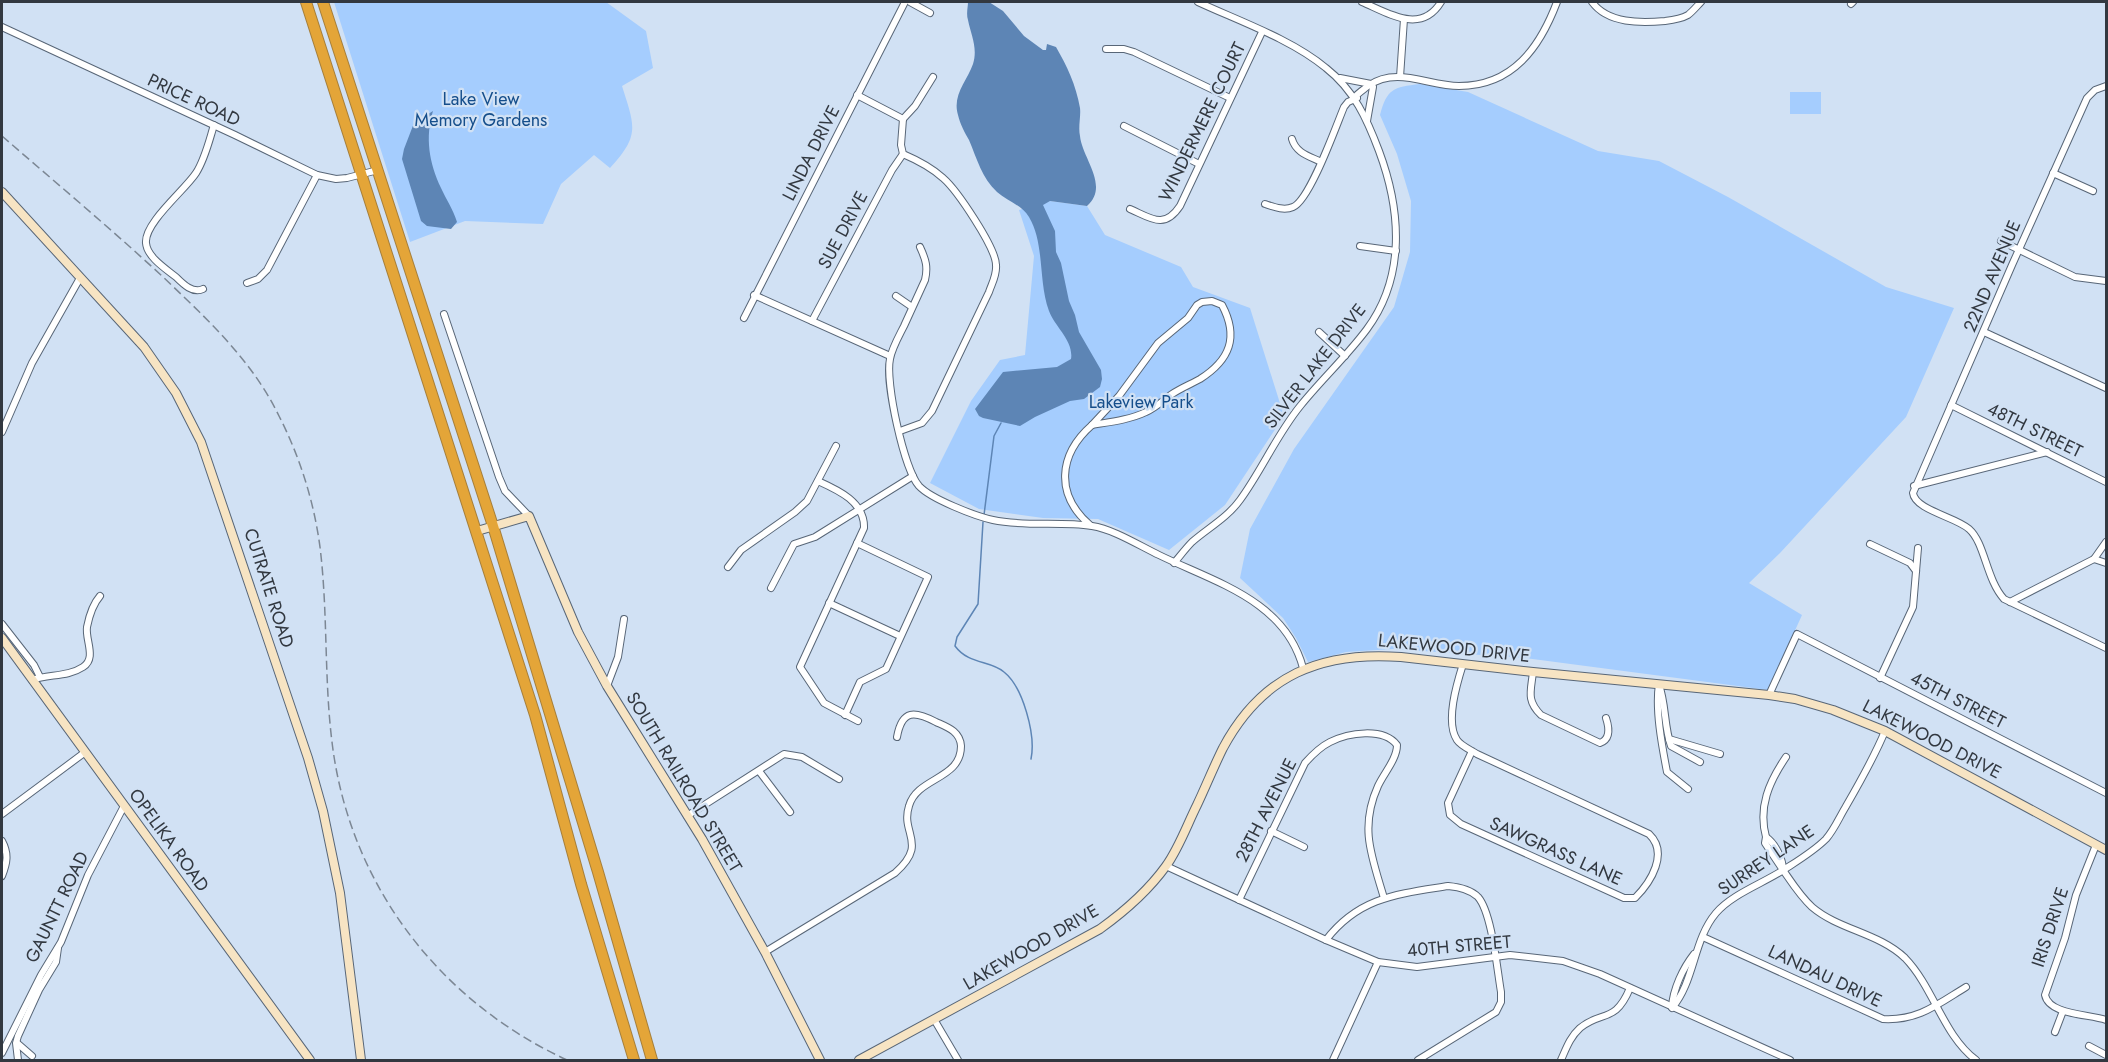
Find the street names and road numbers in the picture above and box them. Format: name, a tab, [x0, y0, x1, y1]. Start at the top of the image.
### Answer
street label: WINDERMERE COURT	[1152, 37, 1252, 206]
street label: PRICE ROAD	[143, 67, 245, 133]
street label: LINDA DRIVE	[776, 101, 846, 205]
street label: SUE DRIVE	[812, 186, 874, 274]
street label: 22ND AVENUE	[1957, 216, 2027, 336]
street label: SILVER LAKE DRIVE	[1258, 298, 1372, 434]
street label: 48TH STREET	[1983, 396, 2088, 465]
street label: CUTRATE ROAD	[237, 525, 301, 651]
street label: LAKEWOOD DRIVE	[1377, 627, 1531, 669]
street label: 45TH STREET	[1906, 665, 2011, 735]
street label: SOUTH RAILROAD STREET	[620, 687, 749, 878]
street label: LAKEWOOD DRIVE	[1858, 693, 2006, 785]
street label: 28TH AVENUE	[1229, 754, 1303, 866]
street label: OPELIKA ROAD	[123, 783, 215, 897]
street label: SAWGRASS LANE	[1485, 810, 1627, 892]
street label: SURREY LANE	[1713, 818, 1819, 902]
street label: GAUNTT ROAD	[19, 847, 95, 967]
street label: IRIS DRIVE	[2025, 884, 2075, 970]
street label: LAKEWOOD DRIVE	[958, 898, 1104, 996]
street label: 40TH STREET	[1406, 928, 1513, 964]
street label: LANDAU DRIVE	[1764, 938, 1886, 1014]

